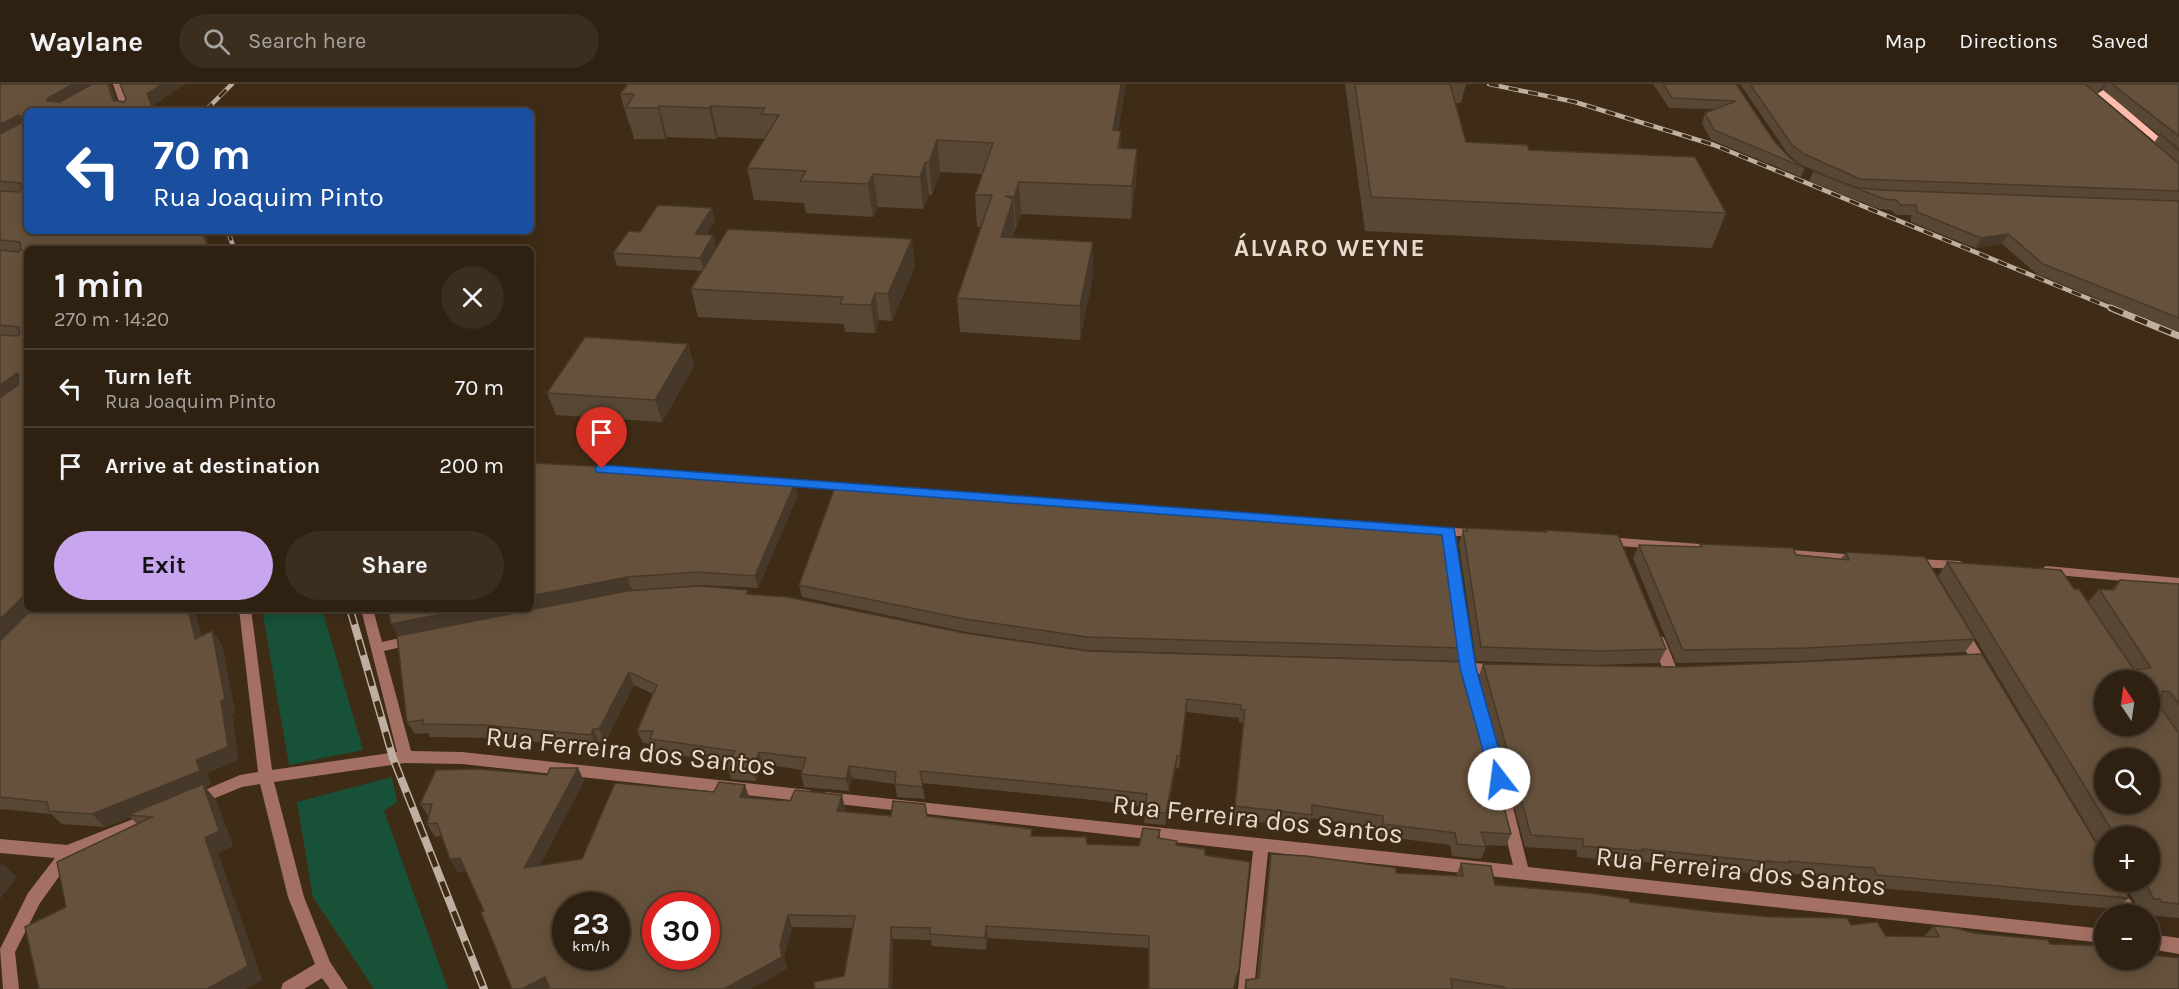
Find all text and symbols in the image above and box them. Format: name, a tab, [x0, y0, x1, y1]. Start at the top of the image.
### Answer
search box	[179, 14, 599, 68]
text: Waylane	[30, 25, 143, 58]
icon: search	[200, 25, 233, 58]
text: Search here	[248, 28, 366, 54]
text: Map	[1885, 29, 1926, 53]
text: Directions	[1959, 29, 2058, 53]
text: Saved	[2091, 29, 2149, 53]
text: 70 m	[153, 130, 251, 180]
icon: left	[54, 132, 132, 210]
text: Rua Joaquim Pinto	[153, 181, 384, 213]
district label: ÁLVARO WEYNE	[1234, 232, 1426, 262]
text: 1 min	[54, 264, 144, 306]
button: close	[441, 266, 504, 329]
text: 270 m · 14:20	[54, 308, 169, 331]
text: Turn left	[105, 364, 192, 390]
icon: left	[54, 372, 87, 405]
text: 70 m	[455, 375, 504, 401]
text: Rua Joaquim Pinto	[105, 390, 276, 413]
pin	[576, 407, 627, 469]
icon: arrive	[585, 416, 618, 449]
icon: arrive	[54, 450, 87, 483]
text: Arrive at destination	[105, 453, 320, 479]
text: 200 m	[439, 453, 504, 479]
button: Exit	[54, 531, 273, 600]
button: Share	[285, 531, 504, 600]
north arrow	[2094, 670, 2160, 736]
map controls	[2094, 670, 2160, 970]
street label: Rua Ferreira dos Santos	[484, 720, 778, 782]
position arrow	[1467, 747, 1531, 811]
button: search	[2094, 748, 2160, 814]
street label: Rua Ferreira dos Santos	[1111, 788, 1405, 850]
button: +	[2094, 826, 2160, 892]
street label: Rua Ferreira dos Santos	[1594, 840, 1888, 902]
speed limit sign: 30	[642, 892, 720, 970]
button: −	[2094, 904, 2160, 970]
text: 23	[573, 906, 609, 942]
text: km/h	[572, 937, 610, 955]

